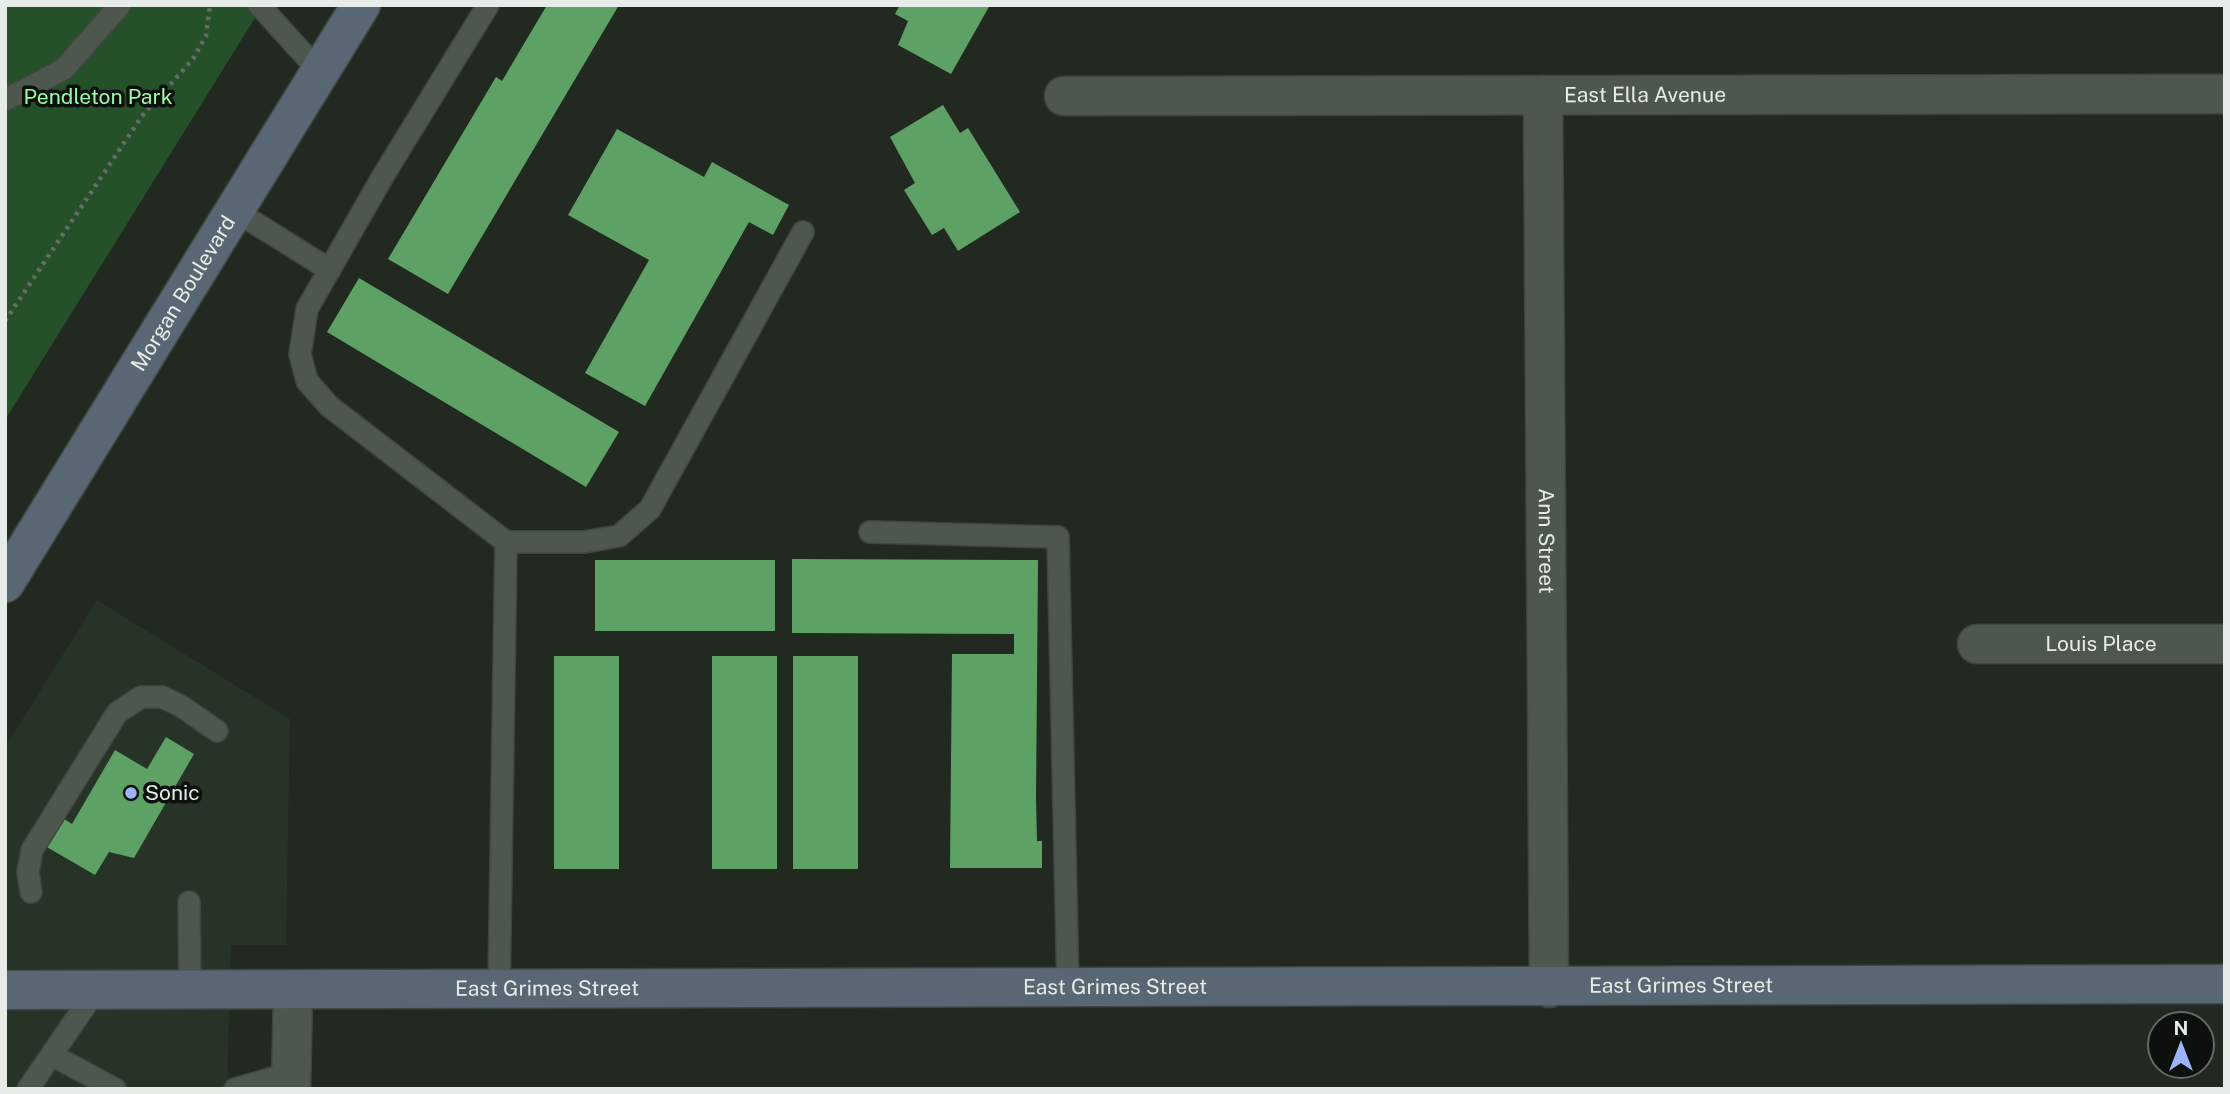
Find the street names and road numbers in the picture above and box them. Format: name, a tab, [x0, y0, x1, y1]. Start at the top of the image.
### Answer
street label: East Ella Avenue	[1564, 82, 1726, 107]
street label: Morgan Boulevard	[125, 211, 240, 376]
street label: Ann Street	[1534, 488, 1559, 594]
street label: Louis Place	[2045, 631, 2157, 656]
street label: East Grimes Street	[1589, 972, 1773, 998]
street label: East Grimes Street	[1023, 974, 1207, 999]
street label: East Grimes Street	[455, 975, 639, 1001]

